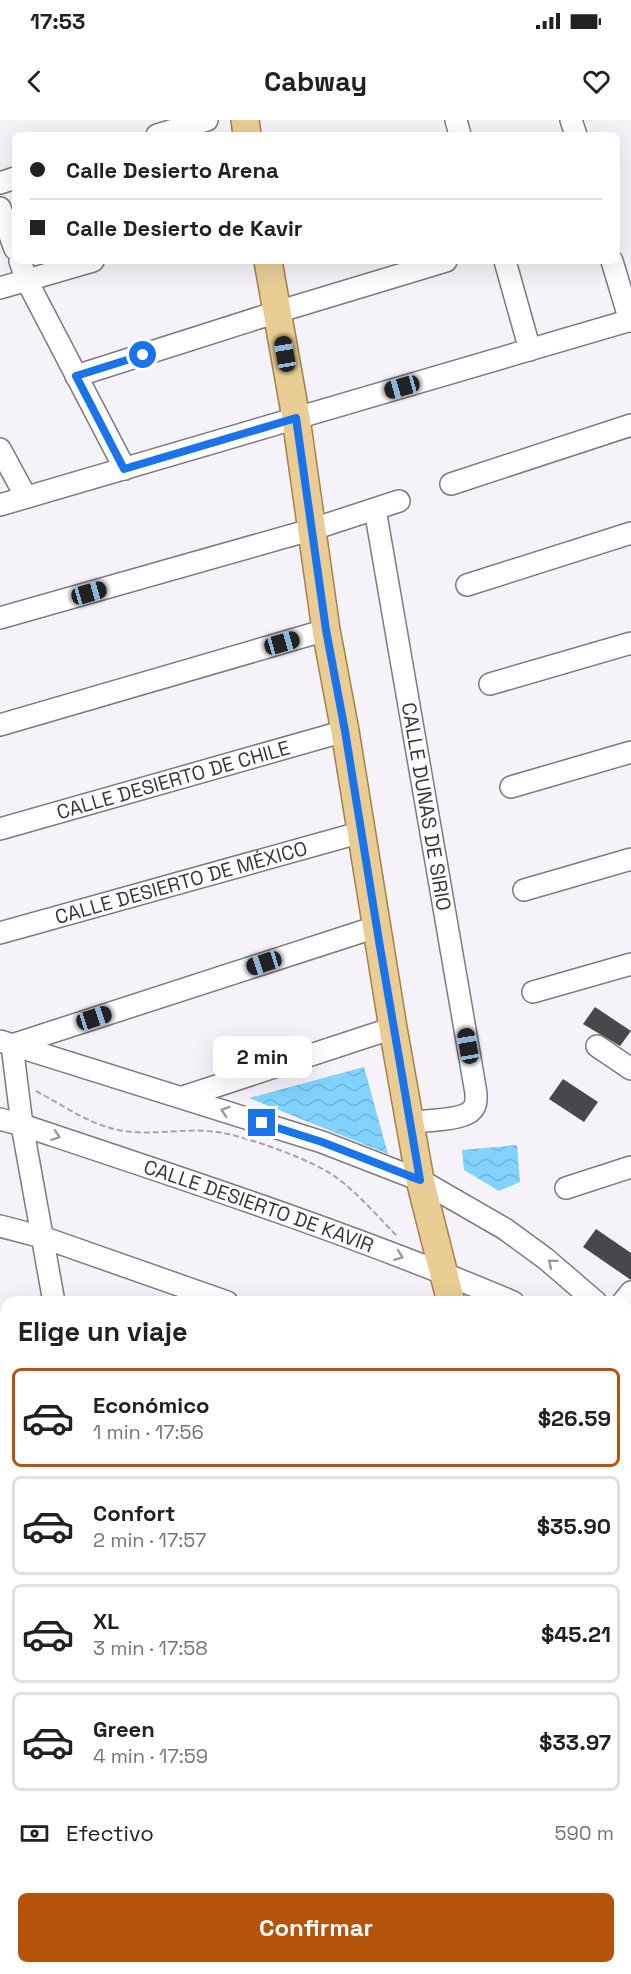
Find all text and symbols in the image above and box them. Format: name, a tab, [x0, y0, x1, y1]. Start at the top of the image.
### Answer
text: 17:53	[30, 7, 85, 35]
text: Cabway	[264, 64, 367, 99]
icon: back	[18, 65, 51, 98]
icon: heart	[580, 65, 613, 98]
text: Calle Desierto Arena	[66, 156, 279, 184]
text: Calle Desierto de Kavir	[66, 214, 303, 242]
car	[273, 335, 297, 373]
route start	[129, 341, 156, 368]
car	[382, 373, 422, 401]
car	[69, 579, 109, 607]
car	[262, 629, 302, 657]
street label: CALLE DUNAS DE SIRIO	[396, 700, 457, 913]
street label: CALLE DESIERTO DE CHILE	[54, 734, 293, 825]
street label: CALLE DESIERTO DE MÉXICO	[52, 835, 310, 930]
car	[244, 949, 284, 977]
car	[74, 1004, 114, 1032]
car	[456, 1027, 480, 1065]
callout: 2 min	[212, 1036, 312, 1078]
text: 2 min	[237, 1044, 288, 1070]
one-way arrow	[220, 1105, 231, 1118]
route end	[248, 1109, 275, 1136]
one-way arrow	[50, 1129, 61, 1142]
street label: CALLE DESIERTO DE KAVIR	[140, 1154, 377, 1258]
one-way arrow	[393, 1249, 403, 1262]
one-way arrow	[548, 1260, 559, 1271]
text: Elige un viaje	[18, 1314, 188, 1349]
icon: car	[21, 1391, 75, 1445]
text: Económico	[93, 1391, 210, 1419]
text: $26.59	[538, 1404, 611, 1432]
text: 1 min · 17:56	[93, 1419, 204, 1445]
icon: car	[21, 1499, 75, 1553]
text: Confort	[93, 1499, 175, 1527]
text: $35.90	[537, 1512, 611, 1540]
text: 2 min · 17:57	[93, 1527, 206, 1553]
icon: car	[21, 1607, 75, 1661]
text: XL	[93, 1607, 119, 1635]
text: $45.21	[541, 1620, 611, 1648]
text: 3 min · 17:58	[93, 1635, 208, 1661]
icon: car	[21, 1715, 75, 1769]
text: Green	[93, 1715, 155, 1743]
text: $33.97	[539, 1728, 611, 1756]
text: 4 min · 17:59	[93, 1743, 208, 1769]
icon: cash	[18, 1817, 51, 1850]
text: Efectivo	[66, 1819, 154, 1847]
text: 590 m	[555, 1820, 614, 1846]
button: Confirmar	[18, 1893, 614, 1962]

